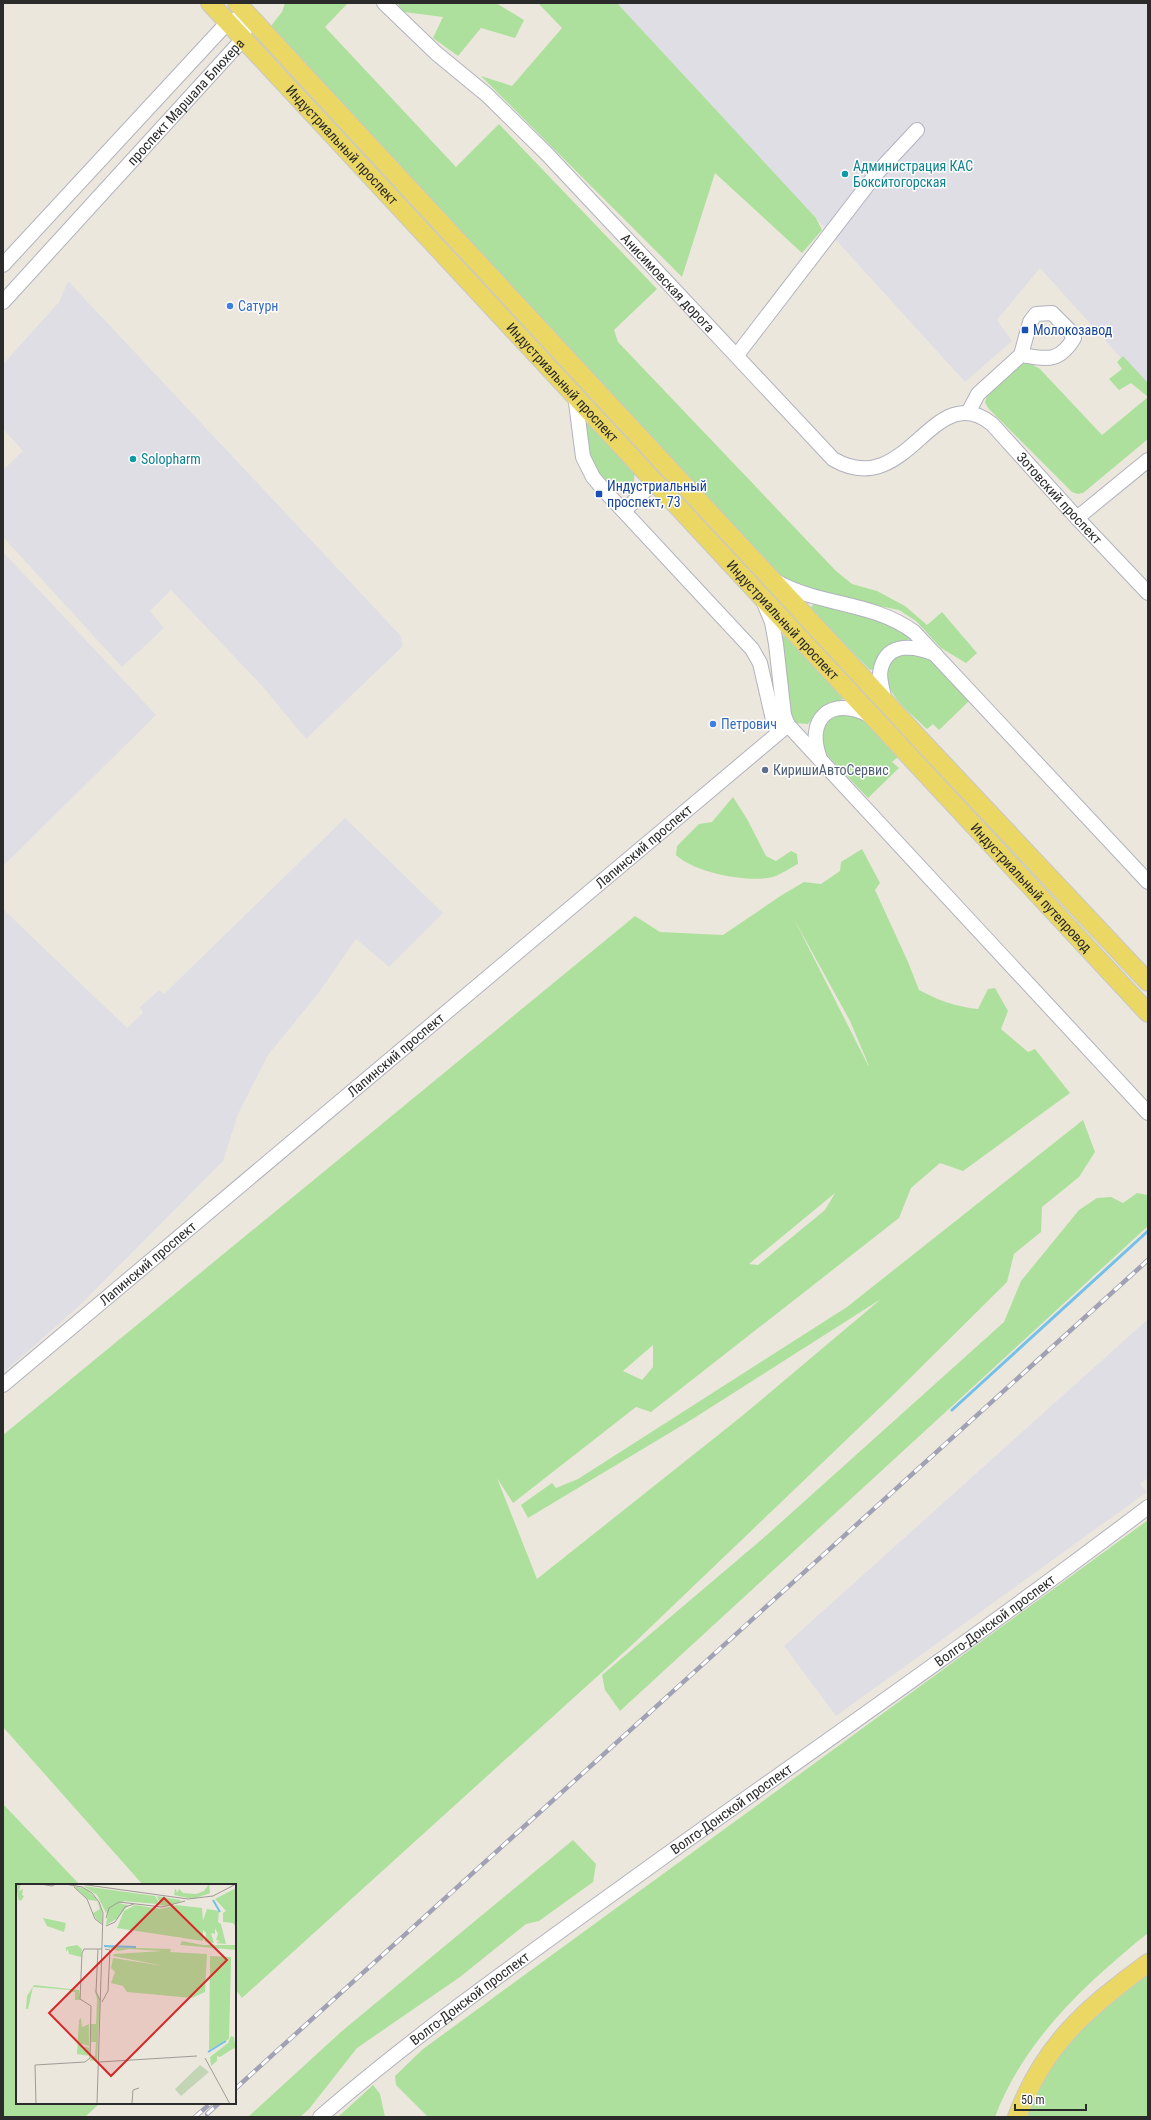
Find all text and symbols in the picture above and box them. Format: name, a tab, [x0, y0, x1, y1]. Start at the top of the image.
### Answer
street label: проспект Маршала Блюхера	[124, 35, 247, 168]
street label: Индустриальный проспект	[283, 82, 401, 208]
place label: Администрация КАС Бокситогорская	[853, 158, 973, 190]
marker: Администрация КАС Бокситогорская	[840, 169, 850, 179]
street label: Анисимовская дорога	[618, 230, 718, 336]
place label: Сатурн	[238, 298, 278, 314]
marker: Сатурн	[225, 301, 235, 311]
street label: Индустриальный проспект	[503, 319, 622, 446]
place label: Молокозавод	[1033, 322, 1113, 338]
marker: Молокозавод	[1020, 325, 1030, 335]
street label: Зотовский проспект	[1014, 449, 1105, 547]
place label: Solopharm	[141, 451, 201, 467]
marker: Solopharm	[128, 454, 138, 464]
place label: Индустриальный проспект, 73	[607, 478, 707, 510]
marker: Индустриальный проспект, 73	[594, 489, 604, 499]
street label: Индустриальный проспект	[724, 557, 842, 683]
place label: Петрович	[721, 716, 777, 732]
marker: Петрович	[708, 719, 718, 729]
place label: КиришиАвтоСервис	[773, 762, 889, 778]
marker: КиришиАвтоСервис	[760, 765, 770, 775]
street label: Лапинский проспект	[592, 801, 695, 892]
street label: Индустриальный путепровод	[967, 820, 1095, 956]
street label: Лапинский проспект	[344, 1010, 447, 1100]
street label: Лапинский проспект	[96, 1218, 199, 1309]
street label: Волго-Донской проспект	[931, 1571, 1058, 1670]
street label: Волго-Донской проспект	[667, 1760, 795, 1857]
inset map	[16, 1884, 236, 2104]
street label: Волго-Донской проспект	[407, 1948, 532, 2048]
scale bar	[1015, 2086, 1086, 2112]
text: 50 m	[1021, 2093, 1045, 2107]

